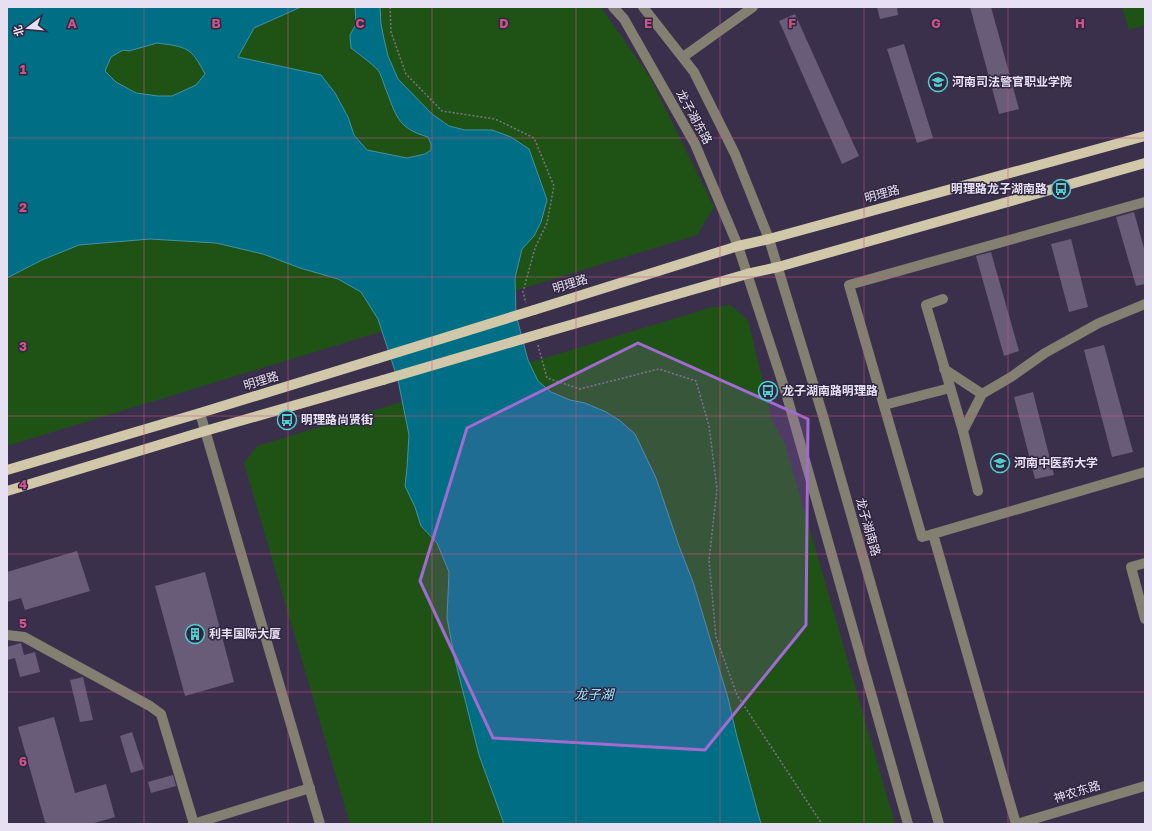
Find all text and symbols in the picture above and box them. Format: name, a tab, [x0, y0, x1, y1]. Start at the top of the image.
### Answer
north arrow	[8, 8, 48, 48]
text: A	[67, 15, 77, 31]
text: B	[211, 15, 221, 31]
text: C	[355, 15, 365, 31]
text: D	[499, 15, 509, 31]
text: E	[644, 15, 652, 31]
text: F	[788, 15, 796, 31]
text: G	[931, 15, 941, 31]
text: H	[1075, 15, 1085, 31]
text: 北	[10, 24, 26, 38]
text: 1	[20, 61, 27, 77]
school or university icon: 河南司法警官职业学院	[927, 71, 949, 93]
place label: 河南司法警官职业学院	[952, 74, 1072, 89]
street label: 龙子湖东路	[673, 87, 716, 147]
bus stop icon: 明理路龙子湖南路	[1050, 178, 1072, 200]
place label: 明理路龙子湖南路	[951, 181, 1047, 196]
street label: 明理路	[863, 182, 901, 205]
text: 2	[19, 199, 27, 215]
street label: 明理路	[550, 271, 589, 296]
text: 3	[19, 338, 27, 354]
street label: 明理路	[241, 368, 280, 393]
bus stop icon: 龙子湖南路明理路	[757, 380, 779, 402]
place label: 龙子湖南路明理路	[782, 383, 878, 398]
bus stop icon: 明理路尚贤街	[276, 409, 298, 431]
place label: 明理路尚贤街	[301, 412, 373, 427]
school or university icon: 河南中医药大学	[989, 452, 1011, 474]
place label: 河南中医药大学	[1014, 455, 1098, 470]
text: 4	[19, 476, 27, 492]
street label: 龙子湖南路	[853, 496, 884, 558]
text: 5	[19, 615, 27, 631]
building icon: 利丰国际大厦	[184, 623, 206, 645]
place label: 利丰国际大厦	[209, 626, 281, 641]
water label: 龙子湖	[574, 686, 615, 702]
text: 6	[19, 753, 27, 769]
street label: 神农东路	[1052, 777, 1102, 806]

